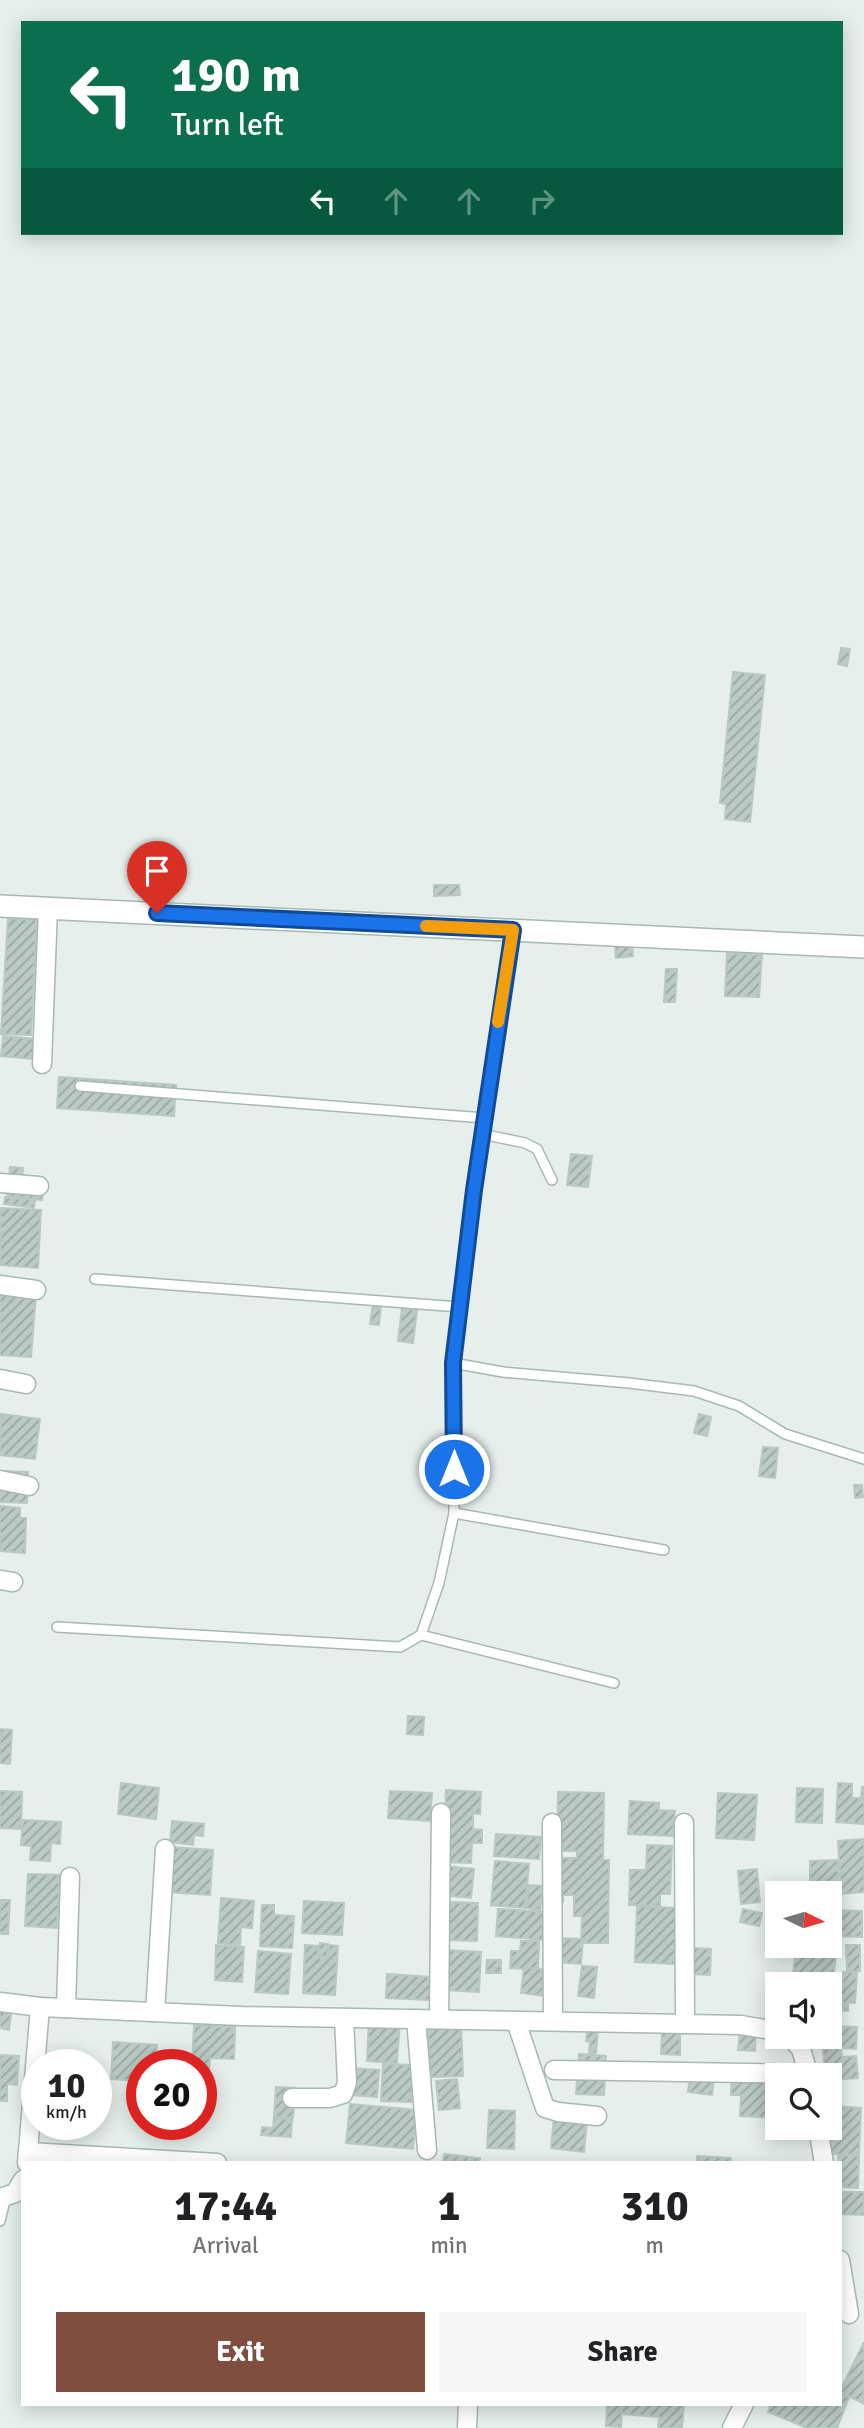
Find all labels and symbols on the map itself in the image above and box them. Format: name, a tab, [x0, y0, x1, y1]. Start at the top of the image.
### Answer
pin	[127, 841, 187, 913]
position arrow	[417, 1432, 491, 1506]
north arrow	[765, 1881, 842, 1958]
speed limit sign: 20	[126, 2049, 217, 2140]

